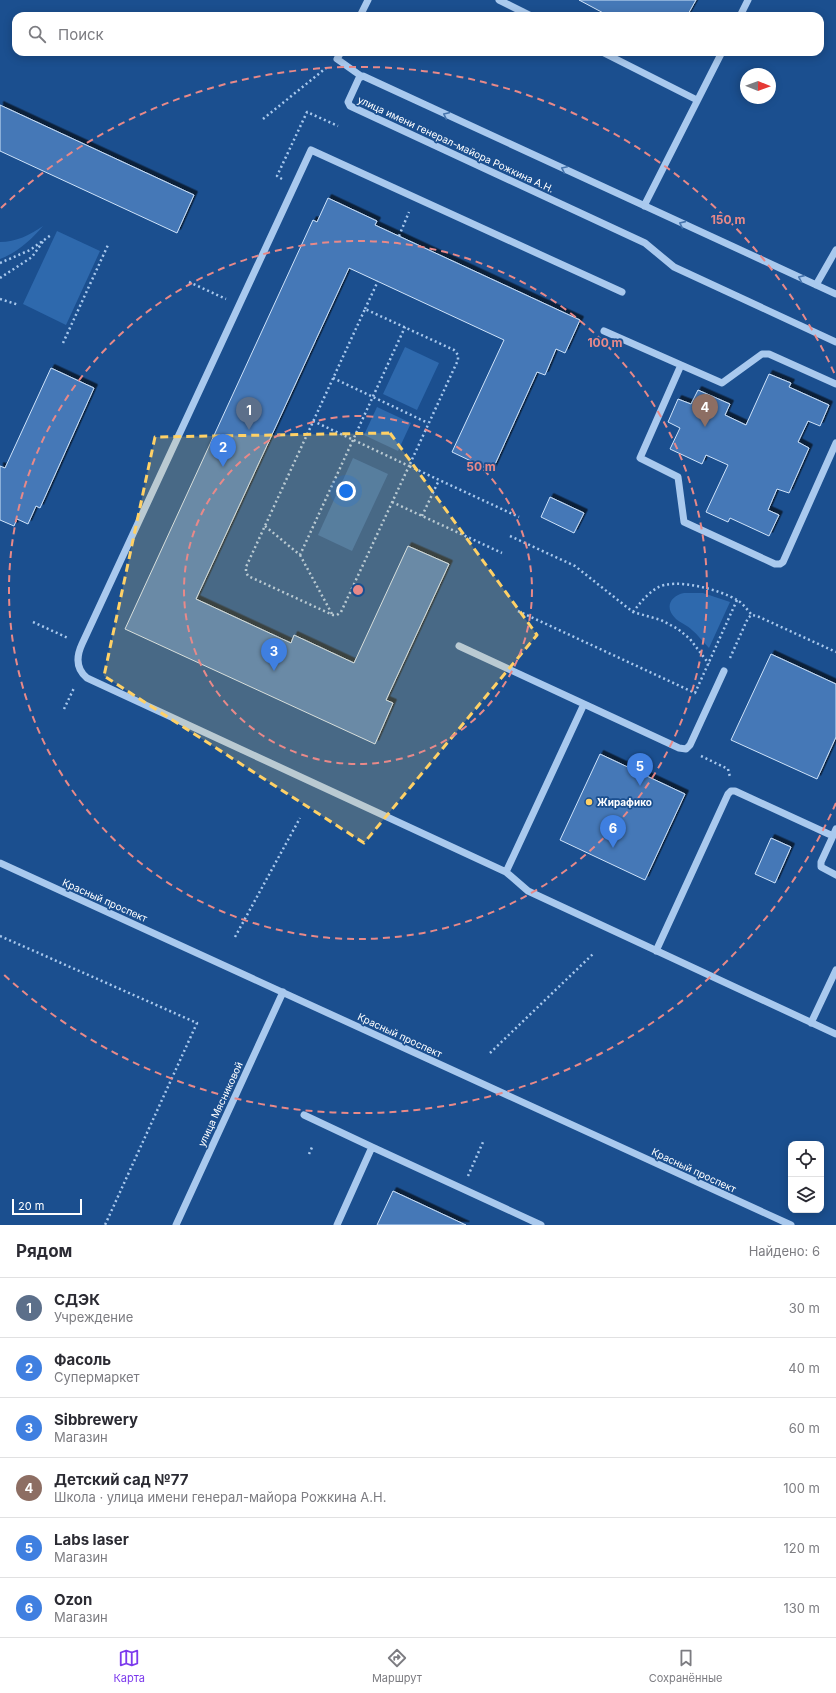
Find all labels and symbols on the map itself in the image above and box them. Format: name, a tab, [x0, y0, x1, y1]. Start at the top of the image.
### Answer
north arrow	[740, 68, 776, 104]
street label: улица имени генерал-майора Рожкина А.Н.	[356, 93, 556, 195]
one-way arrow	[443, 112, 451, 120]
one-way arrow	[561, 166, 568, 174]
text: 150 m	[711, 212, 745, 227]
one-way arrow	[679, 221, 687, 229]
one-way arrow	[797, 275, 805, 283]
text: 100 m	[587, 335, 623, 350]
pin: 4	[692, 394, 718, 427]
pin: 1	[236, 397, 262, 430]
pin: 2	[210, 434, 236, 467]
text: 50 m	[466, 459, 496, 474]
your location	[336, 481, 356, 501]
centre of rings	[351, 583, 365, 597]
pin: 3	[261, 638, 287, 671]
pin: 5	[627, 753, 653, 786]
place label: Жирафико	[597, 796, 652, 808]
marker: Жирафико	[584, 797, 594, 807]
pin: 6	[600, 815, 626, 848]
street label: Красный проспект	[61, 876, 150, 924]
street label: Красный проспект	[356, 1010, 444, 1060]
street label: улица Мясниковой	[195, 1060, 245, 1148]
street label: Красный проспект	[650, 1145, 738, 1195]
scale bar	[12, 1197, 82, 1216]

